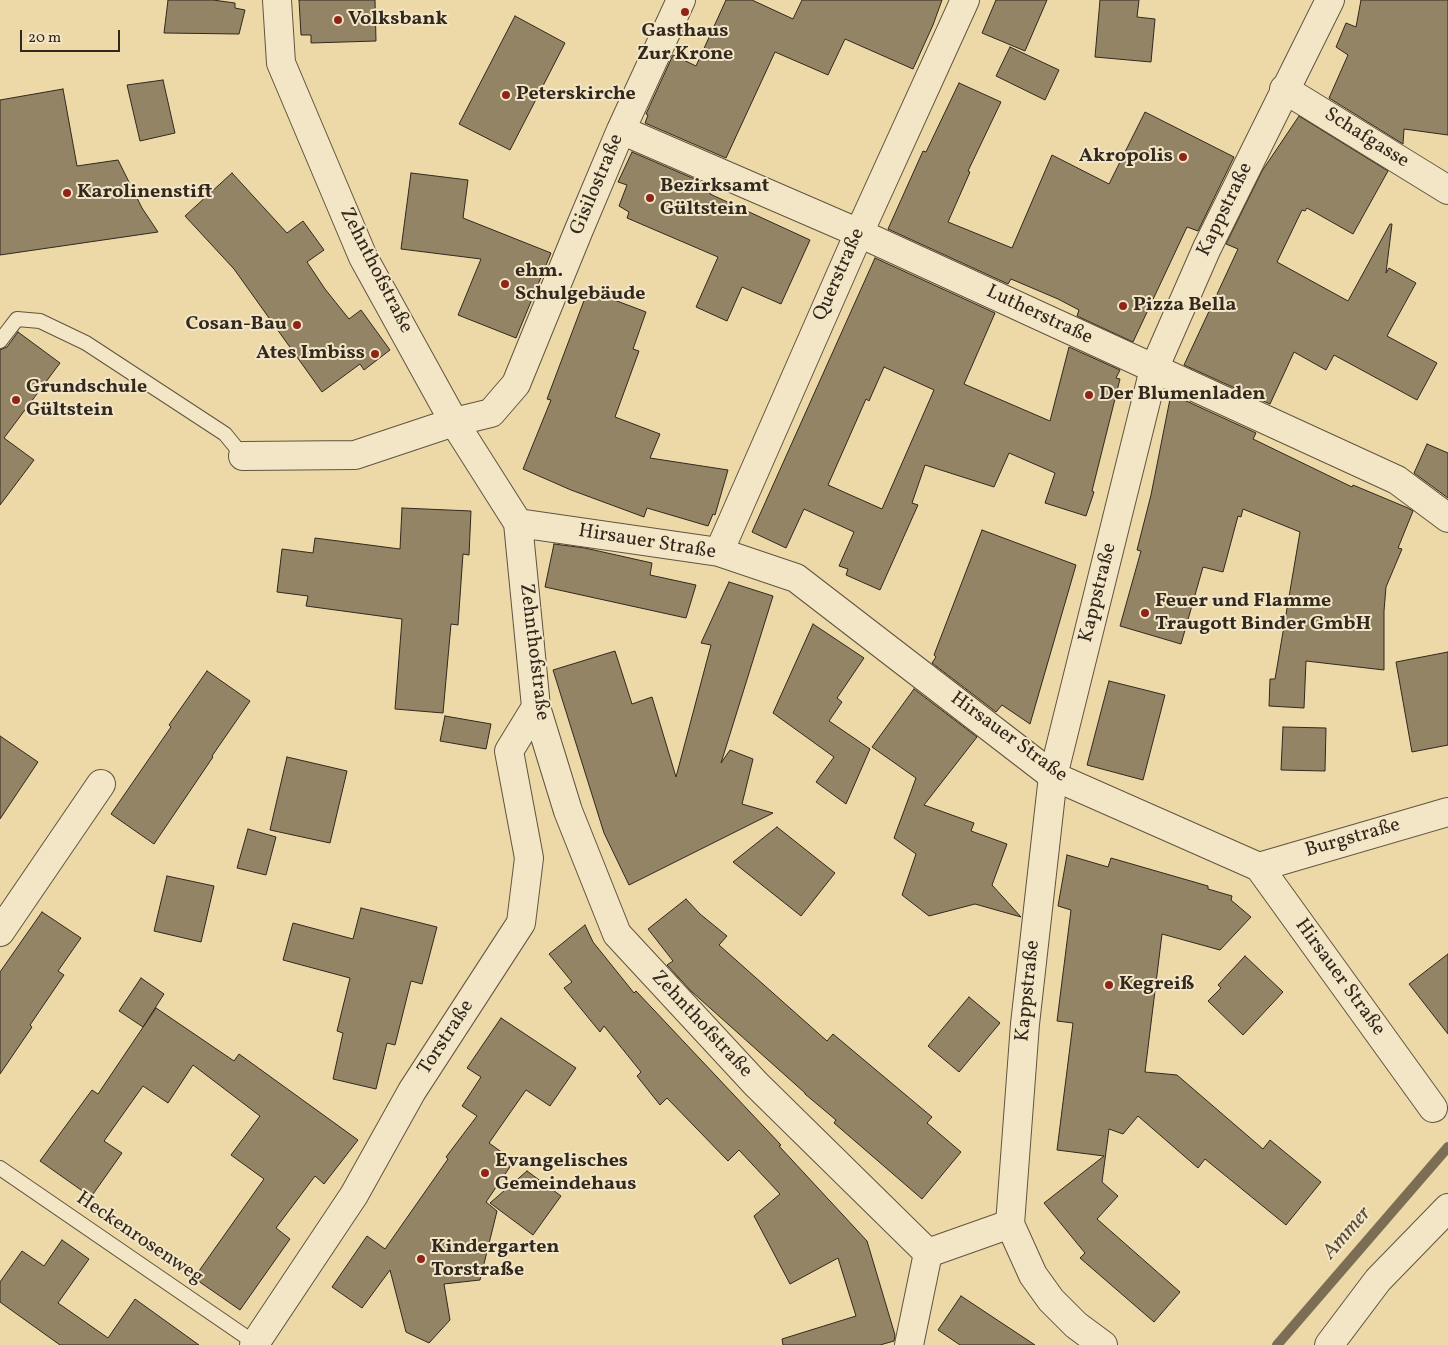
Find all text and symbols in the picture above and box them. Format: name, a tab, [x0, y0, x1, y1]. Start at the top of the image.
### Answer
marker: Gasthaus Zur Krone	[679, 6, 691, 18]
place label: Volksbank	[348, 8, 448, 32]
marker: Volksbank	[332, 14, 344, 26]
scale bar	[22, 20, 122, 52]
place label: Gasthaus Zur Krone	[637, 20, 733, 67]
text: 20 m	[28, 28, 61, 49]
place label: Peterskirche	[516, 83, 636, 107]
marker: Peterskirche	[500, 89, 512, 101]
street label: Schafgasse	[1319, 104, 1413, 174]
street label: Gisilostraße	[566, 131, 630, 239]
place label: Akropolis	[1079, 145, 1173, 169]
marker: Akropolis	[1177, 151, 1189, 163]
street label: Kappstraße	[1193, 159, 1259, 261]
place label: Bezirksamt Gültstein	[660, 175, 769, 222]
place label: Karolinenstift	[77, 181, 212, 205]
marker: Karolinenstift	[61, 187, 73, 199]
marker: Bezirksamt Gültstein	[644, 192, 656, 204]
street label: Zehnthofstraße	[333, 204, 417, 338]
street label: Querstraße	[809, 225, 871, 325]
place label: ehm. Schulgebäude	[515, 260, 646, 307]
marker: ehm. Schulgebäude	[499, 278, 511, 290]
street label: Lutherstraße	[982, 281, 1096, 351]
place label: Pizza Bella	[1133, 294, 1236, 318]
marker: Pizza Bella	[1117, 300, 1129, 312]
place label: Cosan-Bau	[185, 313, 287, 337]
marker: Cosan-Bau	[291, 319, 303, 331]
place label: Ates Imbiss	[256, 342, 365, 366]
marker: Ates Imbiss	[369, 348, 381, 360]
place label: Grundschule Gültstein	[26, 376, 147, 423]
place label: Der Blumenladen	[1099, 383, 1266, 407]
marker: Der Blumenladen	[1083, 389, 1095, 401]
marker: Grundschule Gültstein	[10, 394, 22, 406]
street label: Hirsauer Straße	[576, 520, 718, 566]
street label: Kappstraße	[1075, 541, 1123, 645]
street label: Zehnthofstraße	[513, 582, 553, 722]
place label: Feuer und Flamme Traugott Binder GmbH	[1155, 590, 1371, 637]
marker: Feuer und Flamme Traugott Binder GmbH	[1139, 607, 1151, 619]
street label: Hirsauer Straße	[945, 687, 1071, 789]
street label: Burgstraße	[1303, 814, 1403, 864]
street label: Hirsauer Straße	[1288, 915, 1390, 1041]
street label: Kappstraße	[1012, 939, 1046, 1043]
street label: Zehnthofstraße	[645, 966, 757, 1084]
place label: Kegreiß	[1119, 973, 1194, 997]
marker: Kegreiß	[1103, 979, 1115, 991]
street label: Torstraße	[414, 996, 480, 1080]
place label: Evangelisches Gemeindehaus	[495, 1150, 636, 1197]
marker: Evangelisches Gemeindehaus	[479, 1167, 491, 1179]
street label: Heckenrosenweg	[71, 1188, 207, 1290]
water label: Ammer	[1318, 1202, 1378, 1266]
place label: Kindergarten Torstraße	[431, 1236, 560, 1283]
marker: Kindergarten Torstraße	[415, 1253, 427, 1265]

